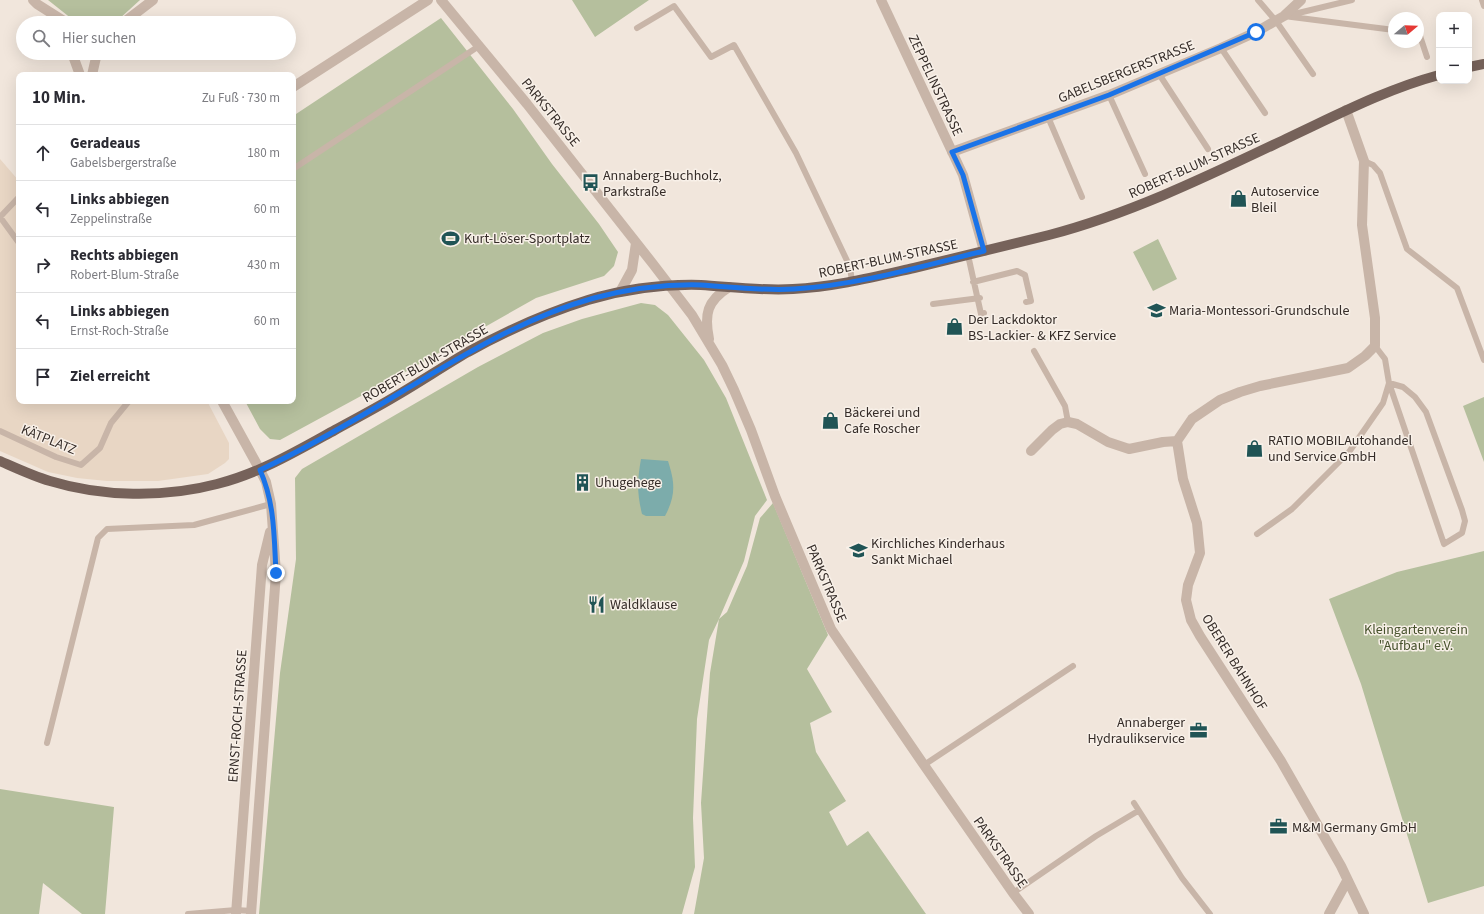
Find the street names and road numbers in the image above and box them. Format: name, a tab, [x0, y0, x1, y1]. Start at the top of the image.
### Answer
street label: ZEPPELINSTRASSE	[903, 31, 967, 140]
street label: GABELSBERGERSTRASSE	[1055, 35, 1198, 108]
street label: PARKSTRASSE	[516, 74, 584, 151]
street label: ROBERT-BLUM-STRASSE	[1126, 128, 1263, 204]
street label: ROBERT-BLUM-STRASSE	[817, 234, 960, 284]
street label: ROBERT-BLUM-STRASSE	[359, 320, 492, 408]
street label: KÄTPLATZ	[18, 420, 79, 460]
street label: PARKSTRASSE	[801, 541, 852, 626]
street label: OBERER BAHNHOF	[1196, 610, 1272, 715]
street label: ERNST-ROCH-STRASSE	[223, 649, 253, 783]
street label: PARKSTRASSE	[968, 813, 1032, 892]

